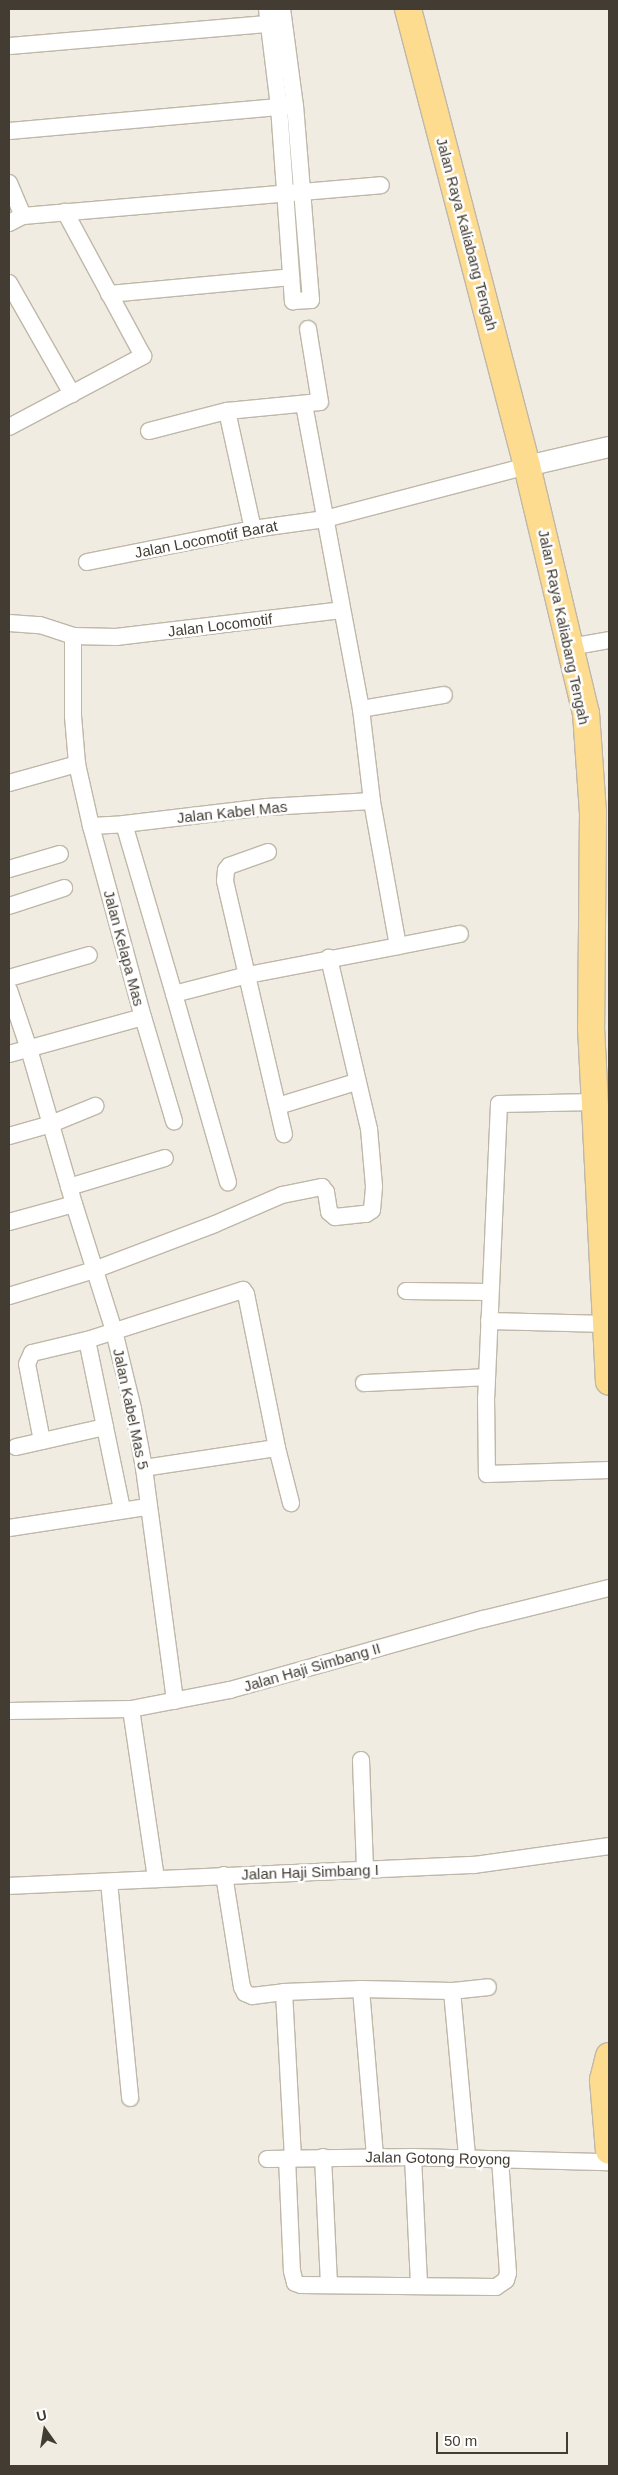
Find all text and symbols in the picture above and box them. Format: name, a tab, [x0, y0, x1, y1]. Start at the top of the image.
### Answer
street label: Jalan Raya Kaliabang Tengah	[433, 135, 501, 333]
street label: Jalan Locomotif Barat	[133, 516, 279, 562]
street label: Jalan Raya Kaliabang Tengah	[534, 528, 594, 726]
street label: Jalan Locomotif	[167, 610, 273, 640]
street label: Jalan Kabel Mas	[176, 797, 288, 827]
street label: Jalan Kelapa Mas	[100, 888, 148, 1008]
street label: Jalan Kabel Mas 5	[109, 1347, 153, 1471]
street label: Jalan Haji Simbang II	[241, 1639, 383, 1695]
street label: Jalan Haji Simbang I	[241, 1861, 379, 1883]
street label: Jalan Gotong Royong	[365, 2148, 511, 2168]
north arrow	[20, 2405, 70, 2455]
text: U	[35, 2406, 48, 2424]
scale bar	[438, 2422, 570, 2454]
text: 50 m	[444, 2432, 477, 2449]

